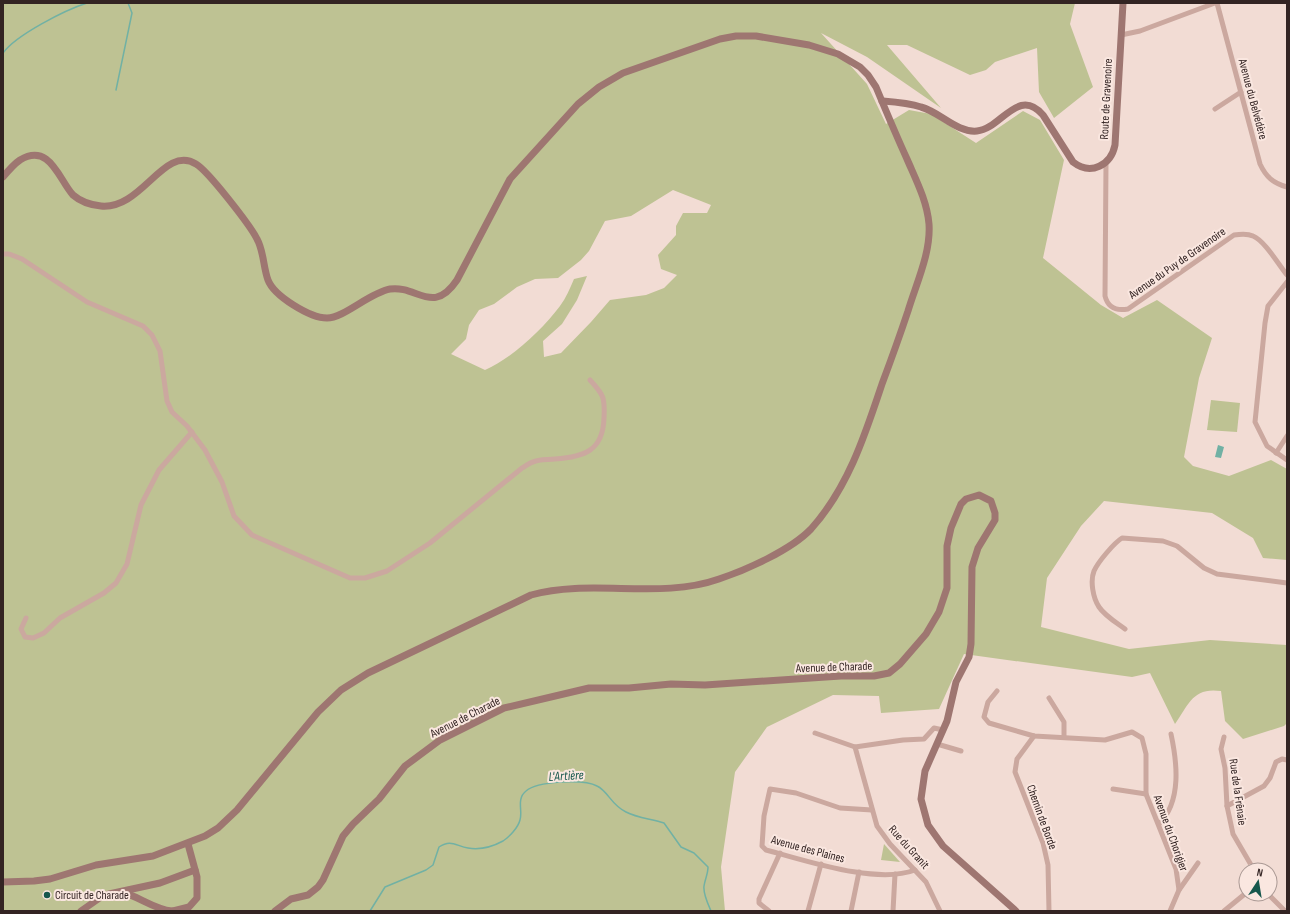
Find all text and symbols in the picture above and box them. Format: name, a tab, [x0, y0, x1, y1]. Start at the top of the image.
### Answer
street label: Avenue du Belvédère	[1234, 56, 1271, 141]
street label: Route de Gravenoire	[1097, 58, 1116, 140]
street label: Avenue du Puy de Gravenoire	[1125, 224, 1229, 303]
street label: Avenue de Charade	[795, 659, 873, 676]
street label: Avenue de Charade	[427, 693, 503, 742]
street label: Rue de la Frênaie	[1225, 758, 1250, 827]
water label: L'Artière	[548, 767, 584, 785]
street label: Chemin de Borde	[1023, 783, 1060, 852]
street label: Avenue du Chorigier	[1149, 792, 1191, 874]
street label: Rue du Granit	[885, 822, 933, 873]
street label: Avenue des Plaines	[768, 832, 846, 867]
north arrow	[1238, 862, 1278, 902]
text: N	[1256, 866, 1264, 880]
place label: Circuit de Charade	[55, 888, 129, 903]
marker: Circuit de Charade	[42, 890, 52, 900]

